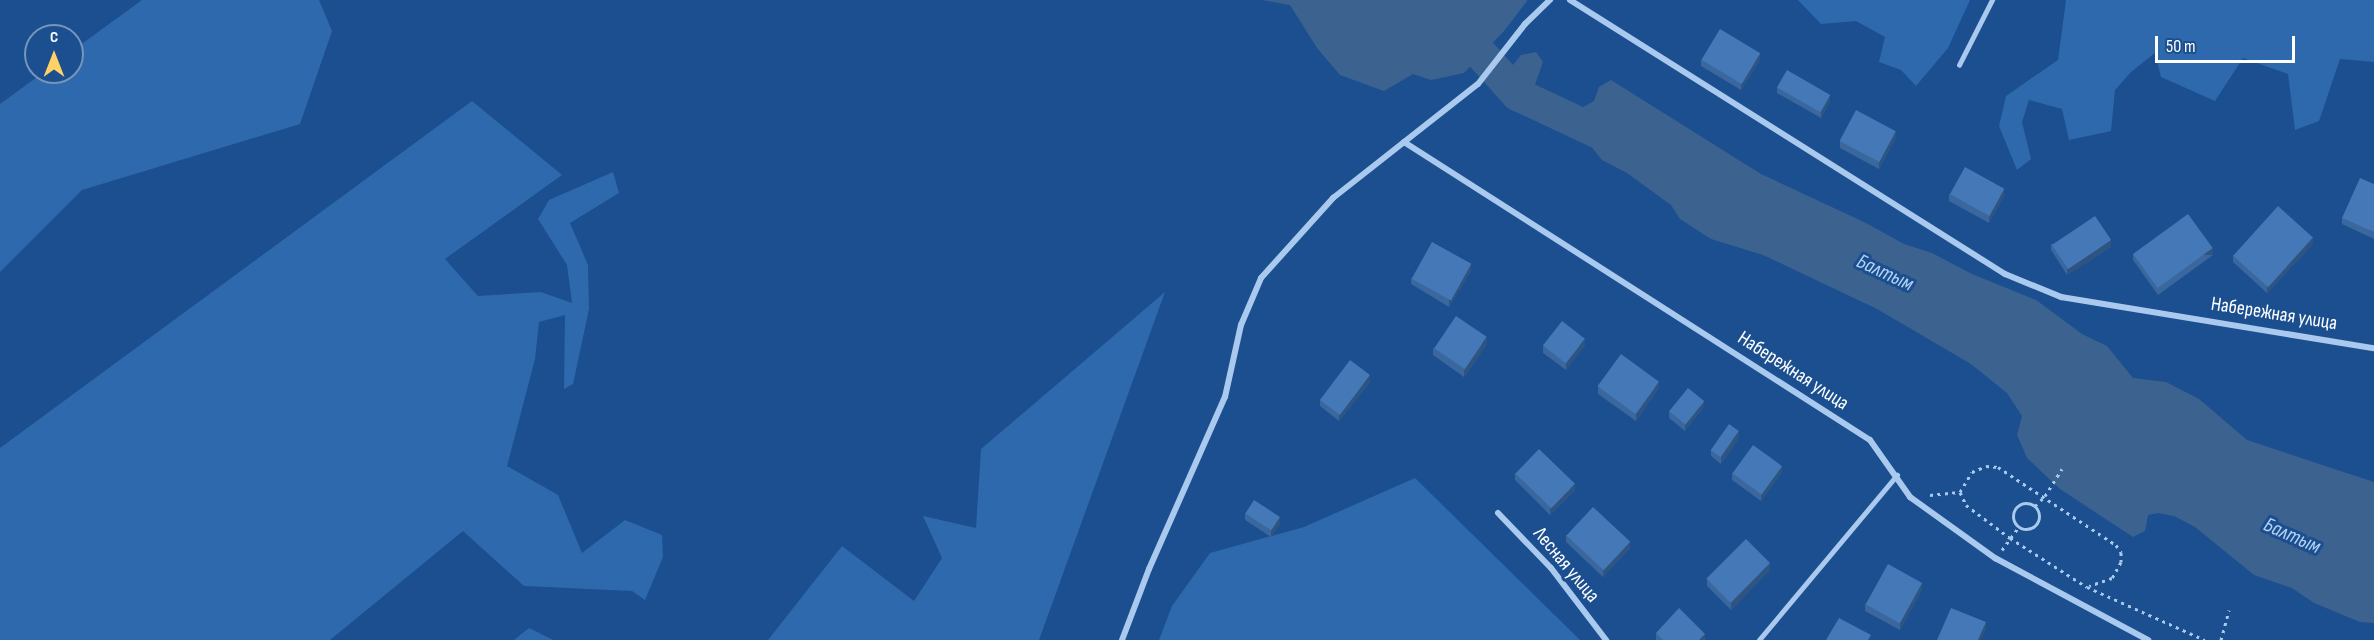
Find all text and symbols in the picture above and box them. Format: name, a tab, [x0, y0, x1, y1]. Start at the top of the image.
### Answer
north arrow	[24, 24, 84, 84]
scale bar	[2158, 24, 2298, 62]
text: С	[50, 28, 58, 47]
text: 50 m	[2166, 36, 2196, 57]
water label: Балтым	[1852, 249, 1918, 297]
street label: Набережная улица	[2209, 292, 2339, 336]
street label: Набережная улица	[1733, 326, 1853, 416]
water label: Балтым	[2259, 512, 2325, 560]
street label: Лесная улица	[1528, 523, 1604, 607]

